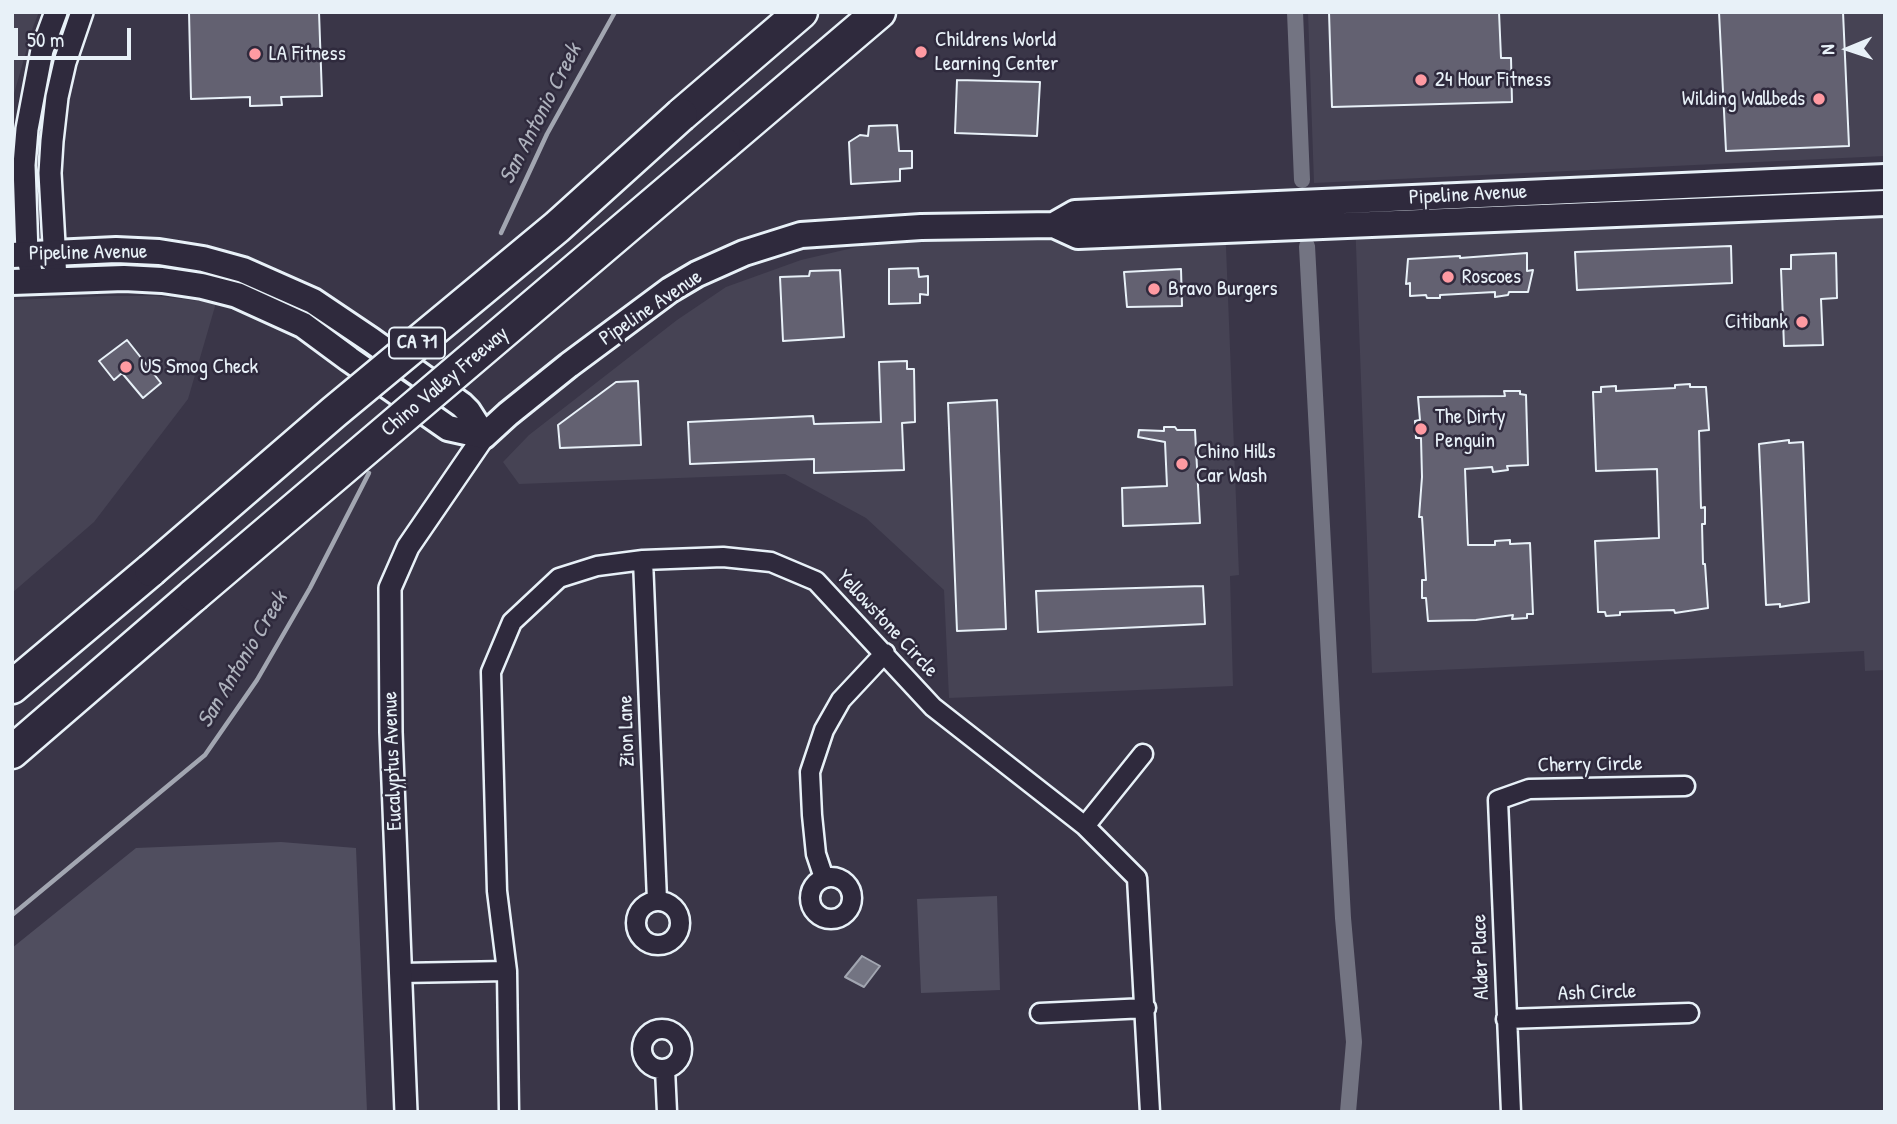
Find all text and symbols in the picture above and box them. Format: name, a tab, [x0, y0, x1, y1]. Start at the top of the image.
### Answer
scale bar	[18, 14, 135, 58]
north arrow	[1813, 14, 1883, 84]
text: 50 m	[27, 25, 64, 54]
place label: Childrens World Learning Center	[935, 27, 1058, 77]
water label: San Antonio Creek	[494, 39, 588, 189]
place label: LA Fitness	[269, 41, 346, 67]
marker: Childrens World Learning Center	[913, 44, 929, 60]
text: N	[1814, 44, 1840, 55]
marker: LA Fitness	[247, 46, 263, 62]
place label: 24 Hour Fitness	[1435, 67, 1551, 93]
marker: 24 Hour Fitness	[1413, 72, 1429, 88]
place label: Wilding Wallbeds	[1682, 86, 1805, 112]
marker: Wilding Wallbeds	[1811, 91, 1827, 107]
street label: Pipeline Avenue	[1408, 179, 1528, 211]
street label: Pipeline Avenue	[29, 239, 147, 267]
street label: Pipeline Avenue	[595, 264, 707, 352]
place label: Roscoes	[1462, 264, 1521, 290]
marker: Roscoes	[1440, 269, 1456, 285]
place label: Bravo Burgers	[1168, 276, 1278, 302]
marker: Bravo Burgers	[1146, 281, 1162, 297]
place label: Citibank	[1725, 309, 1788, 335]
marker: Citibank	[1794, 314, 1810, 330]
street label: Chino Valley Freeway	[376, 321, 514, 443]
road number: CA 71	[389, 328, 445, 358]
place label: US Smog Check	[140, 354, 258, 380]
marker: US Smog Check	[118, 359, 134, 375]
place label: The Dirty Penguin	[1435, 404, 1506, 454]
marker: The Dirty Penguin	[1413, 421, 1429, 437]
place label: Chino Hills Car Wash	[1196, 439, 1275, 489]
marker: Chino Hills Car Wash	[1174, 456, 1190, 472]
street label: Yellowstone Circle	[831, 565, 943, 683]
water label: San Antonio Creek	[192, 587, 294, 733]
street label: Eucalyptus Avenue	[378, 691, 408, 831]
street label: Zion Lane	[613, 695, 641, 767]
street label: Cherry Circle	[1537, 751, 1643, 779]
street label: Alder Place	[1467, 914, 1495, 1000]
street label: Ash Circle	[1557, 979, 1637, 1007]

